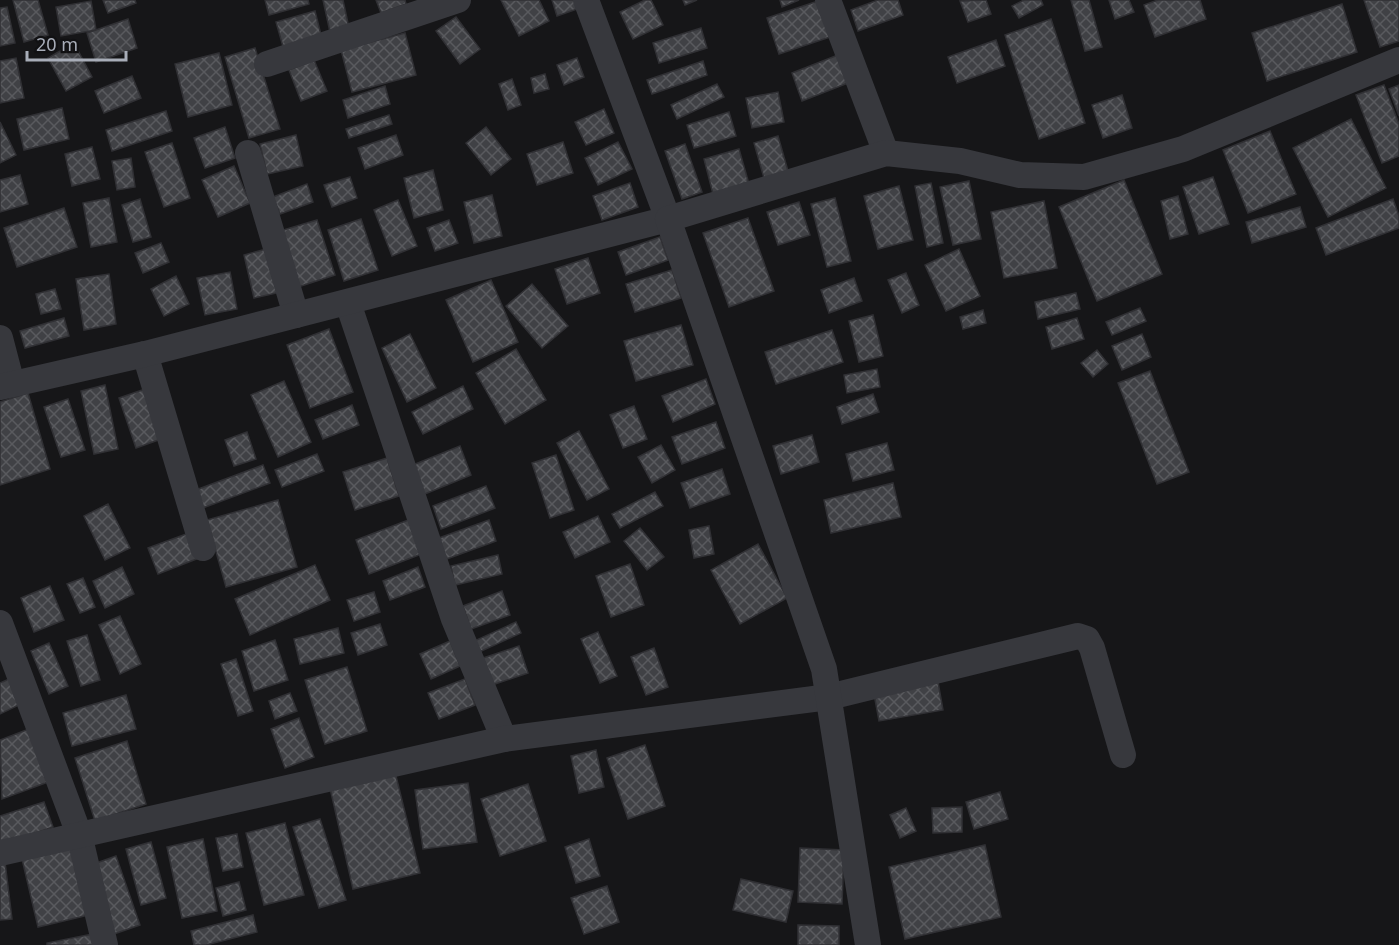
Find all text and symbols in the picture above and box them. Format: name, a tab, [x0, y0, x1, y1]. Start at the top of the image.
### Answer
scale bar	[27, 24, 126, 62]
text: 20 m	[36, 32, 78, 56]

